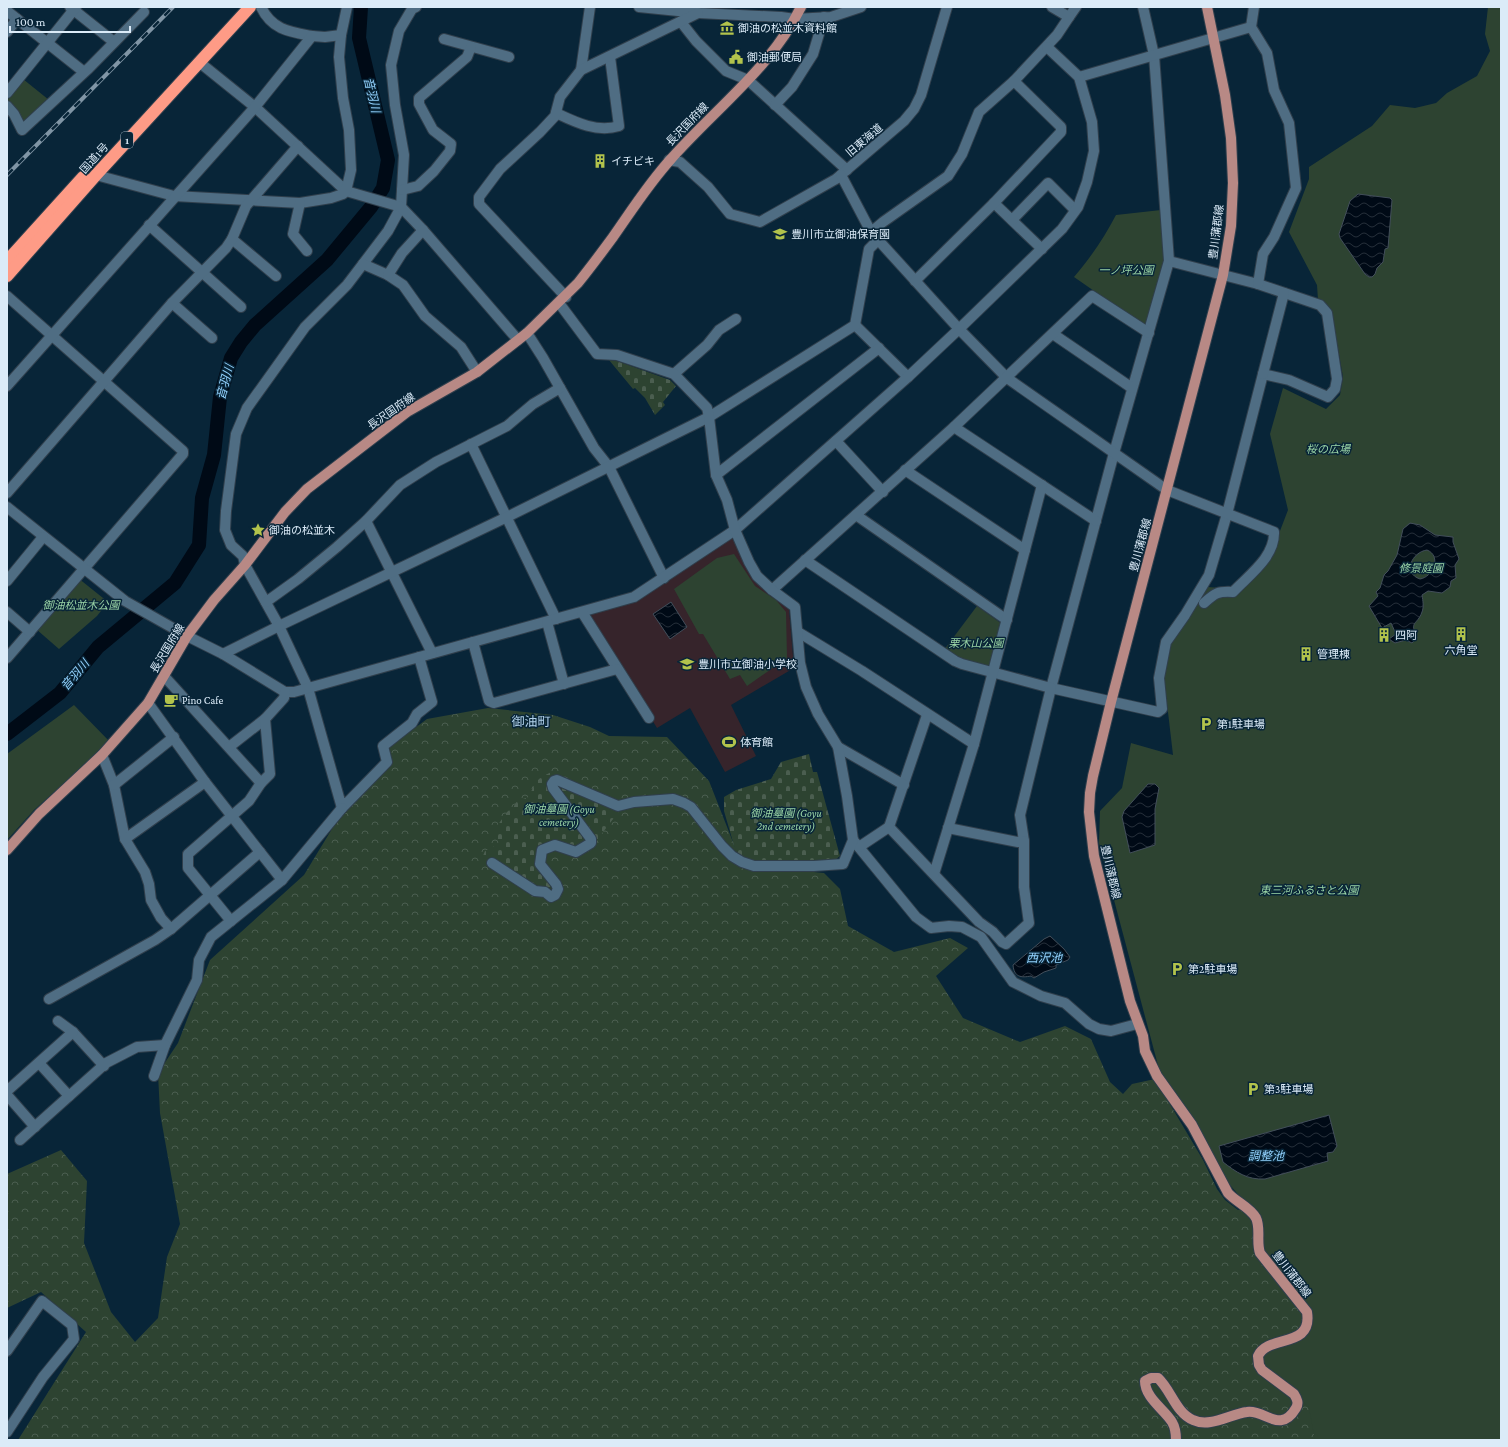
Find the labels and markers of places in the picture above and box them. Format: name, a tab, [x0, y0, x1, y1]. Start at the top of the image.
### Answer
museum icon: 御油の松並木資料館	[719, 20, 735, 36]
place label: 御油の松並木資料館	[737, 22, 837, 34]
public building icon: 御油郵便局	[728, 49, 744, 65]
place label: 御油郵便局	[746, 51, 802, 63]
building icon: イチビキ	[592, 153, 608, 169]
place label: イチビキ	[611, 155, 655, 167]
school or university icon: 豊川市立御油保育園	[772, 226, 788, 242]
place label: 豊川市立御油保育園	[791, 228, 890, 240]
place icon: 御油の松並木	[250, 522, 266, 538]
place label: 御油の松並木	[268, 524, 335, 536]
building icon: 六角堂	[1453, 626, 1469, 642]
building icon: 四阿	[1376, 627, 1392, 643]
place label: 四阿	[1395, 629, 1417, 641]
place label: 六角堂	[1445, 644, 1478, 656]
building icon: 管理棟	[1298, 646, 1314, 662]
place label: 管理棟	[1317, 648, 1350, 660]
school or university icon: 豊川市立御油小学校	[679, 656, 695, 672]
place label: 豊川市立御油小学校	[698, 658, 797, 670]
cafe icon: Pino Cafe	[163, 692, 179, 708]
place label: Pino Cafe	[182, 694, 224, 706]
parking icon: 第1駐車場	[1198, 716, 1214, 732]
place label: 第1駐車場	[1217, 718, 1265, 730]
sports icon: 体育館	[721, 734, 737, 750]
place label: 体育館	[740, 736, 773, 748]
parking icon: 第2駐車場	[1169, 961, 1185, 977]
place label: 第2駐車場	[1188, 963, 1237, 975]
parking icon: 第3駐車場	[1245, 1081, 1261, 1097]
place label: 第3駐車場	[1264, 1083, 1313, 1095]

